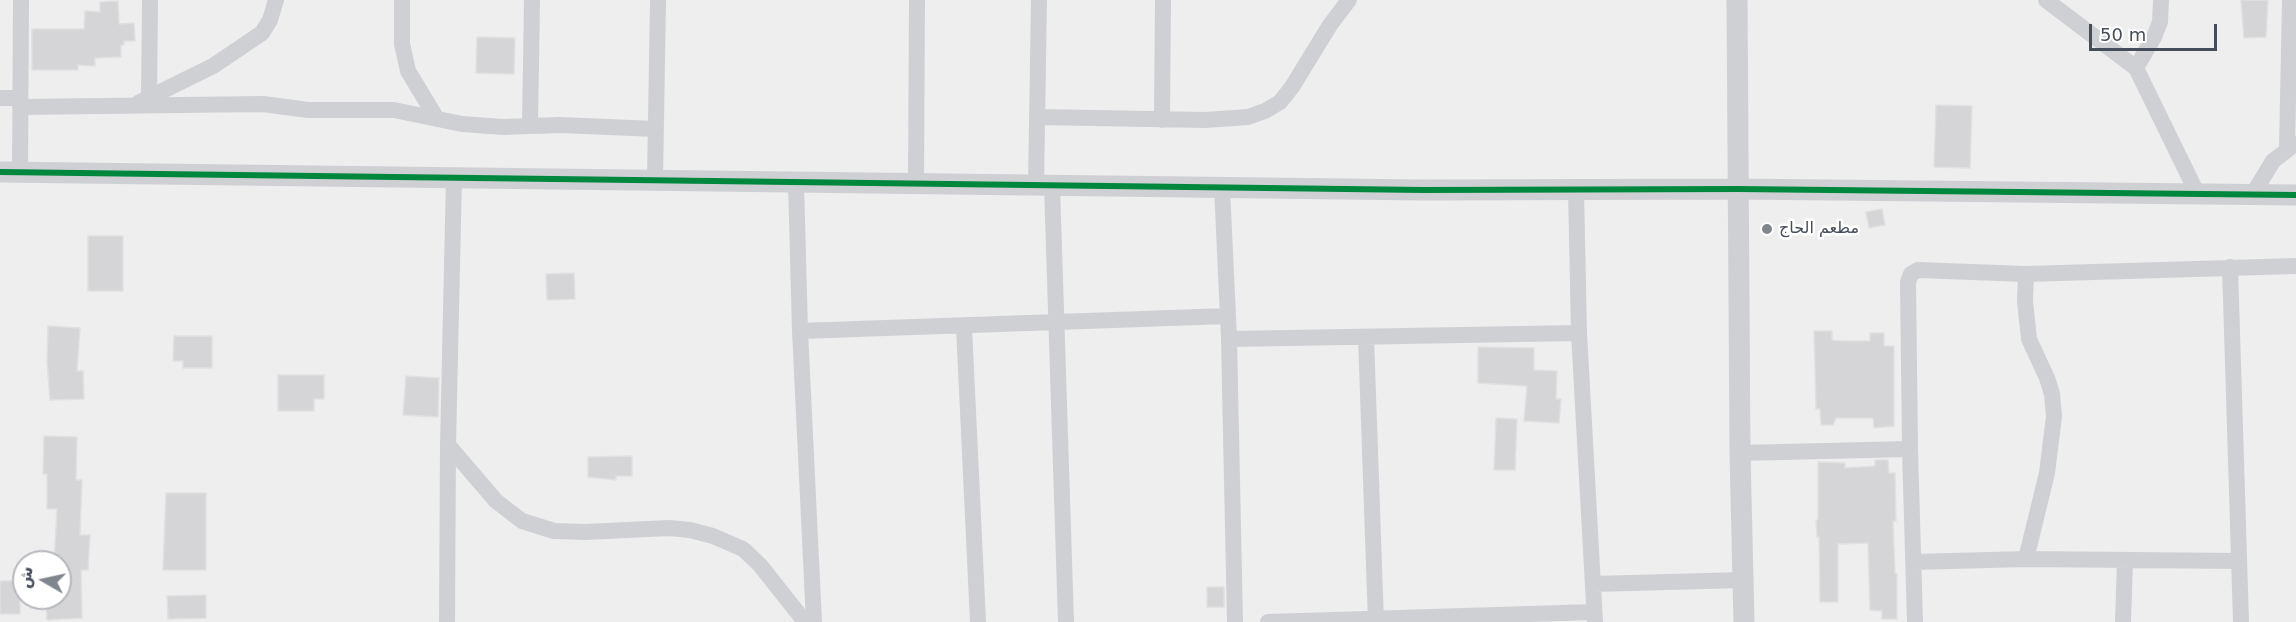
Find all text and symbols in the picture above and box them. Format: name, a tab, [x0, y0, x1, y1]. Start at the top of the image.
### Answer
scale bar	[2092, 12, 2220, 50]
text: 50 m	[2100, 24, 2146, 45]
place label: مطعم الحاج	[1779, 219, 1859, 239]
marker: مطعم الحاج	[1760, 222, 1774, 236]
north arrow	[12, 550, 72, 610]
text: ش	[15, 565, 37, 590]

